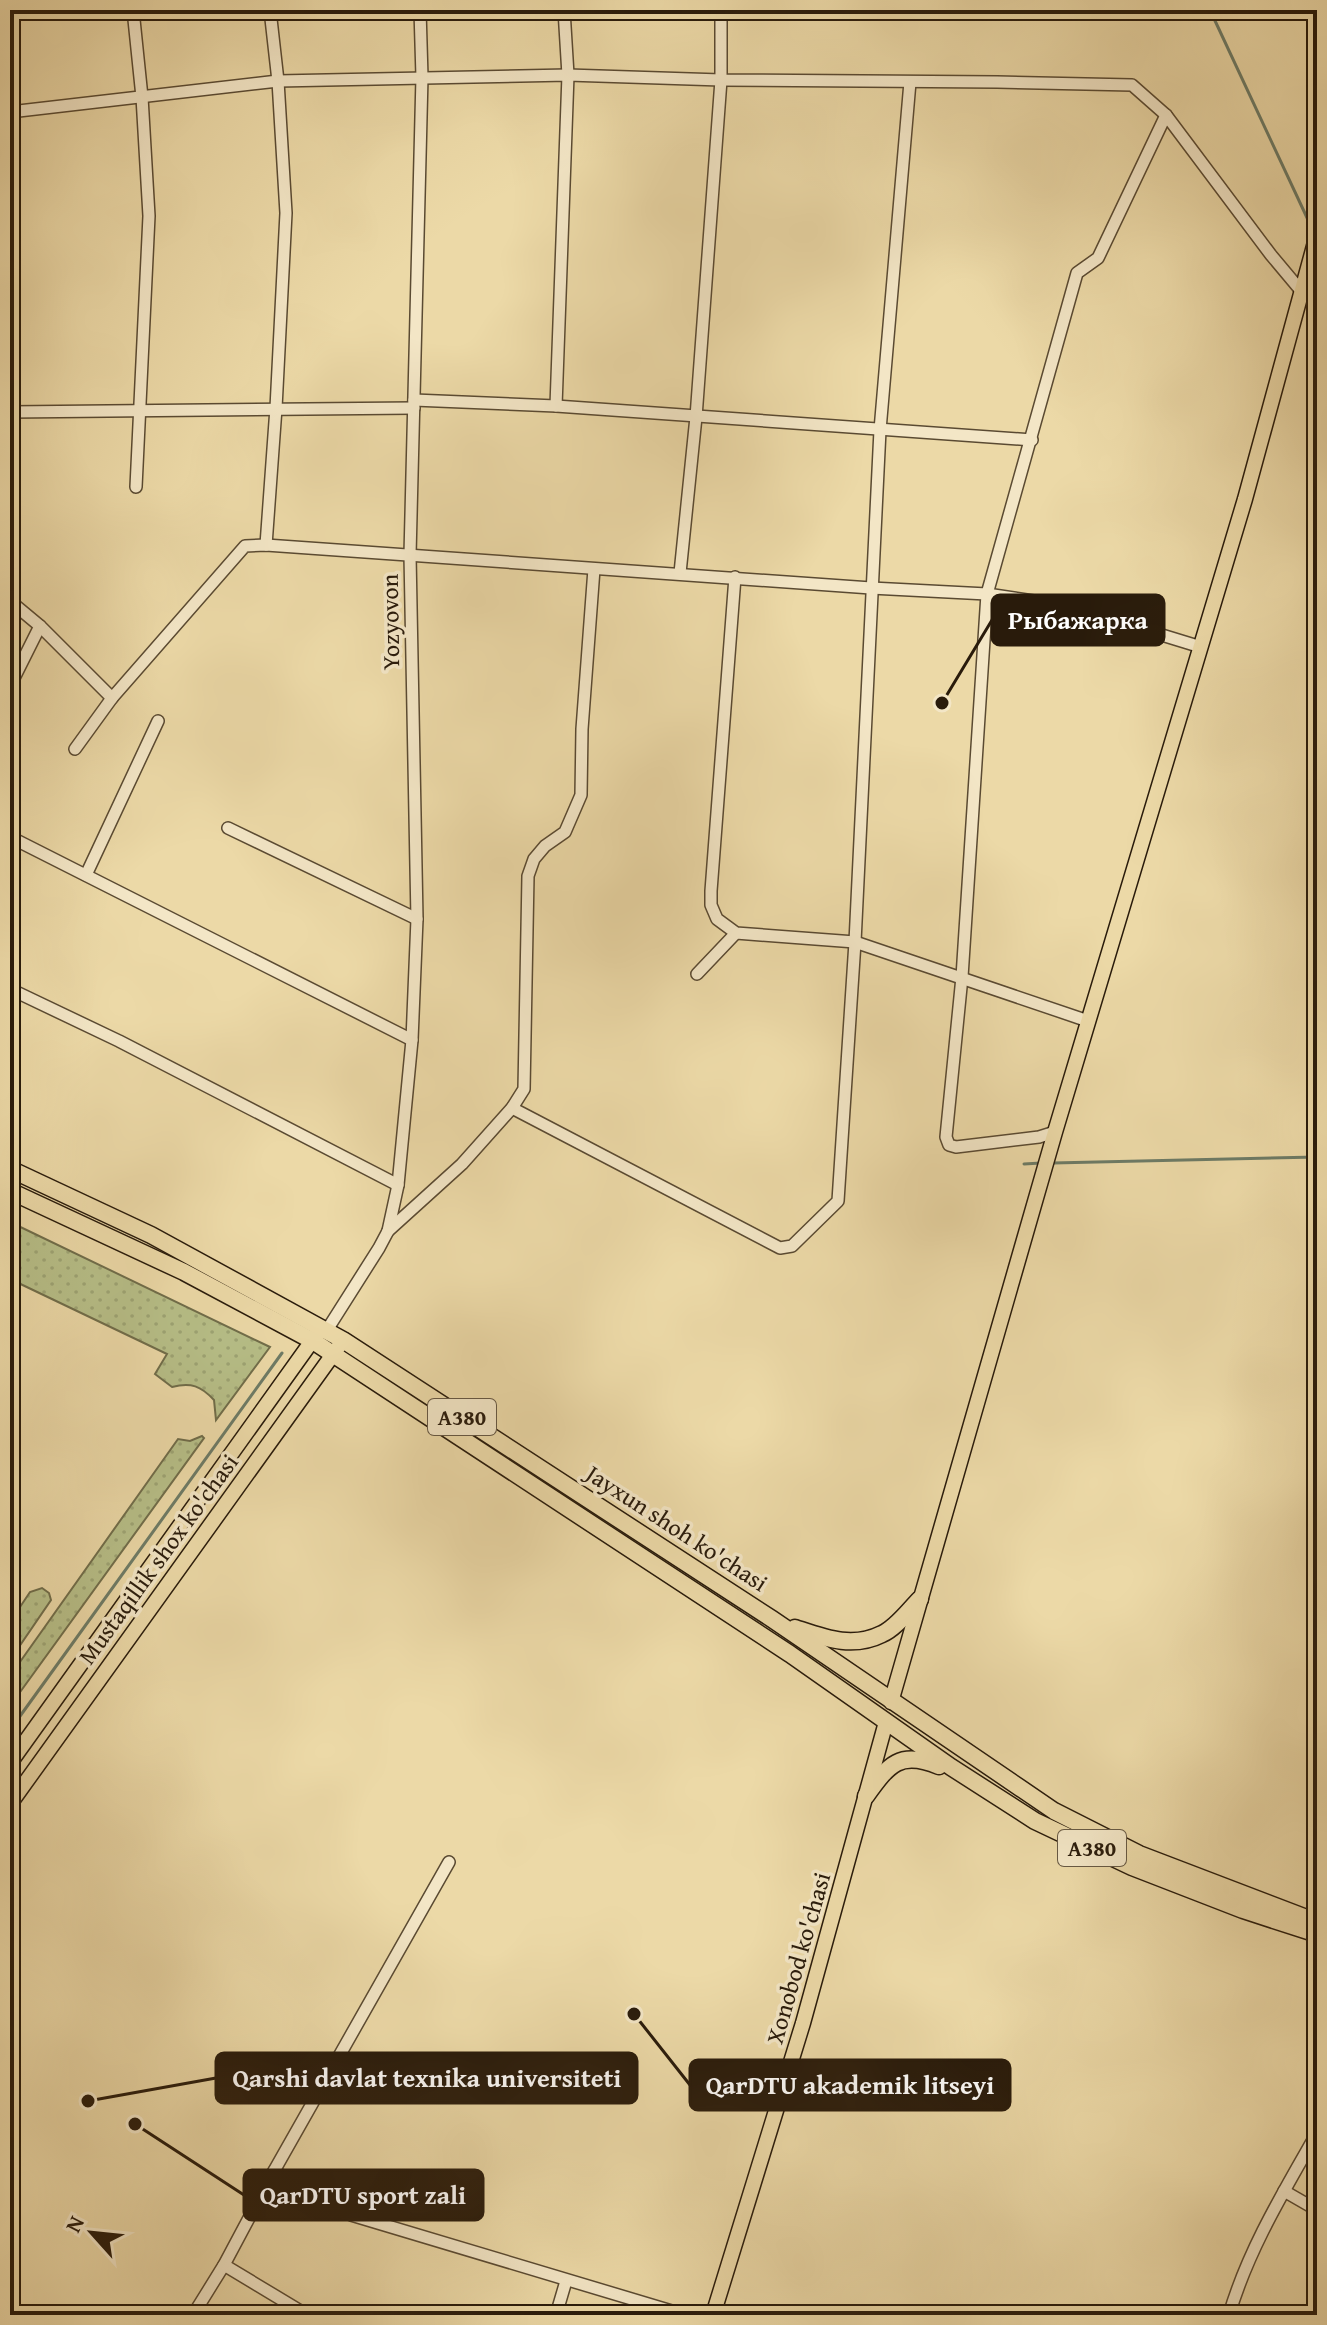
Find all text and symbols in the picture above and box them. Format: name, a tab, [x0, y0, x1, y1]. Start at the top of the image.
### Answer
street label: Yozyovon	[372, 573, 408, 670]
callout: Рыбажарка	[992, 595, 1164, 645]
text: Рыбажарка	[1008, 600, 1149, 639]
road number: A380	[428, 1399, 496, 1435]
street label: Mustaqillik shox ko'chasi	[70, 1446, 247, 1672]
street label: Jayxun shoh ko'chasi	[577, 1454, 775, 1600]
road number: A380	[1058, 1830, 1126, 1866]
street label: Xonobod ko'chasi	[757, 1868, 839, 2048]
callout: Qarshi davlat texnika universiteti	[216, 2053, 637, 2103]
text: Qarshi davlat texnika universiteti	[233, 2058, 621, 2097]
callout: QarDTU akademik litseyi	[690, 2060, 1010, 2110]
text: QarDTU akademik litseyi	[706, 2065, 994, 2104]
callout: QarDTU sport zali	[244, 2170, 483, 2220]
text: QarDTU sport zali	[260, 2175, 466, 2214]
north arrow	[52, 2193, 132, 2273]
text: N	[57, 2210, 92, 2238]

